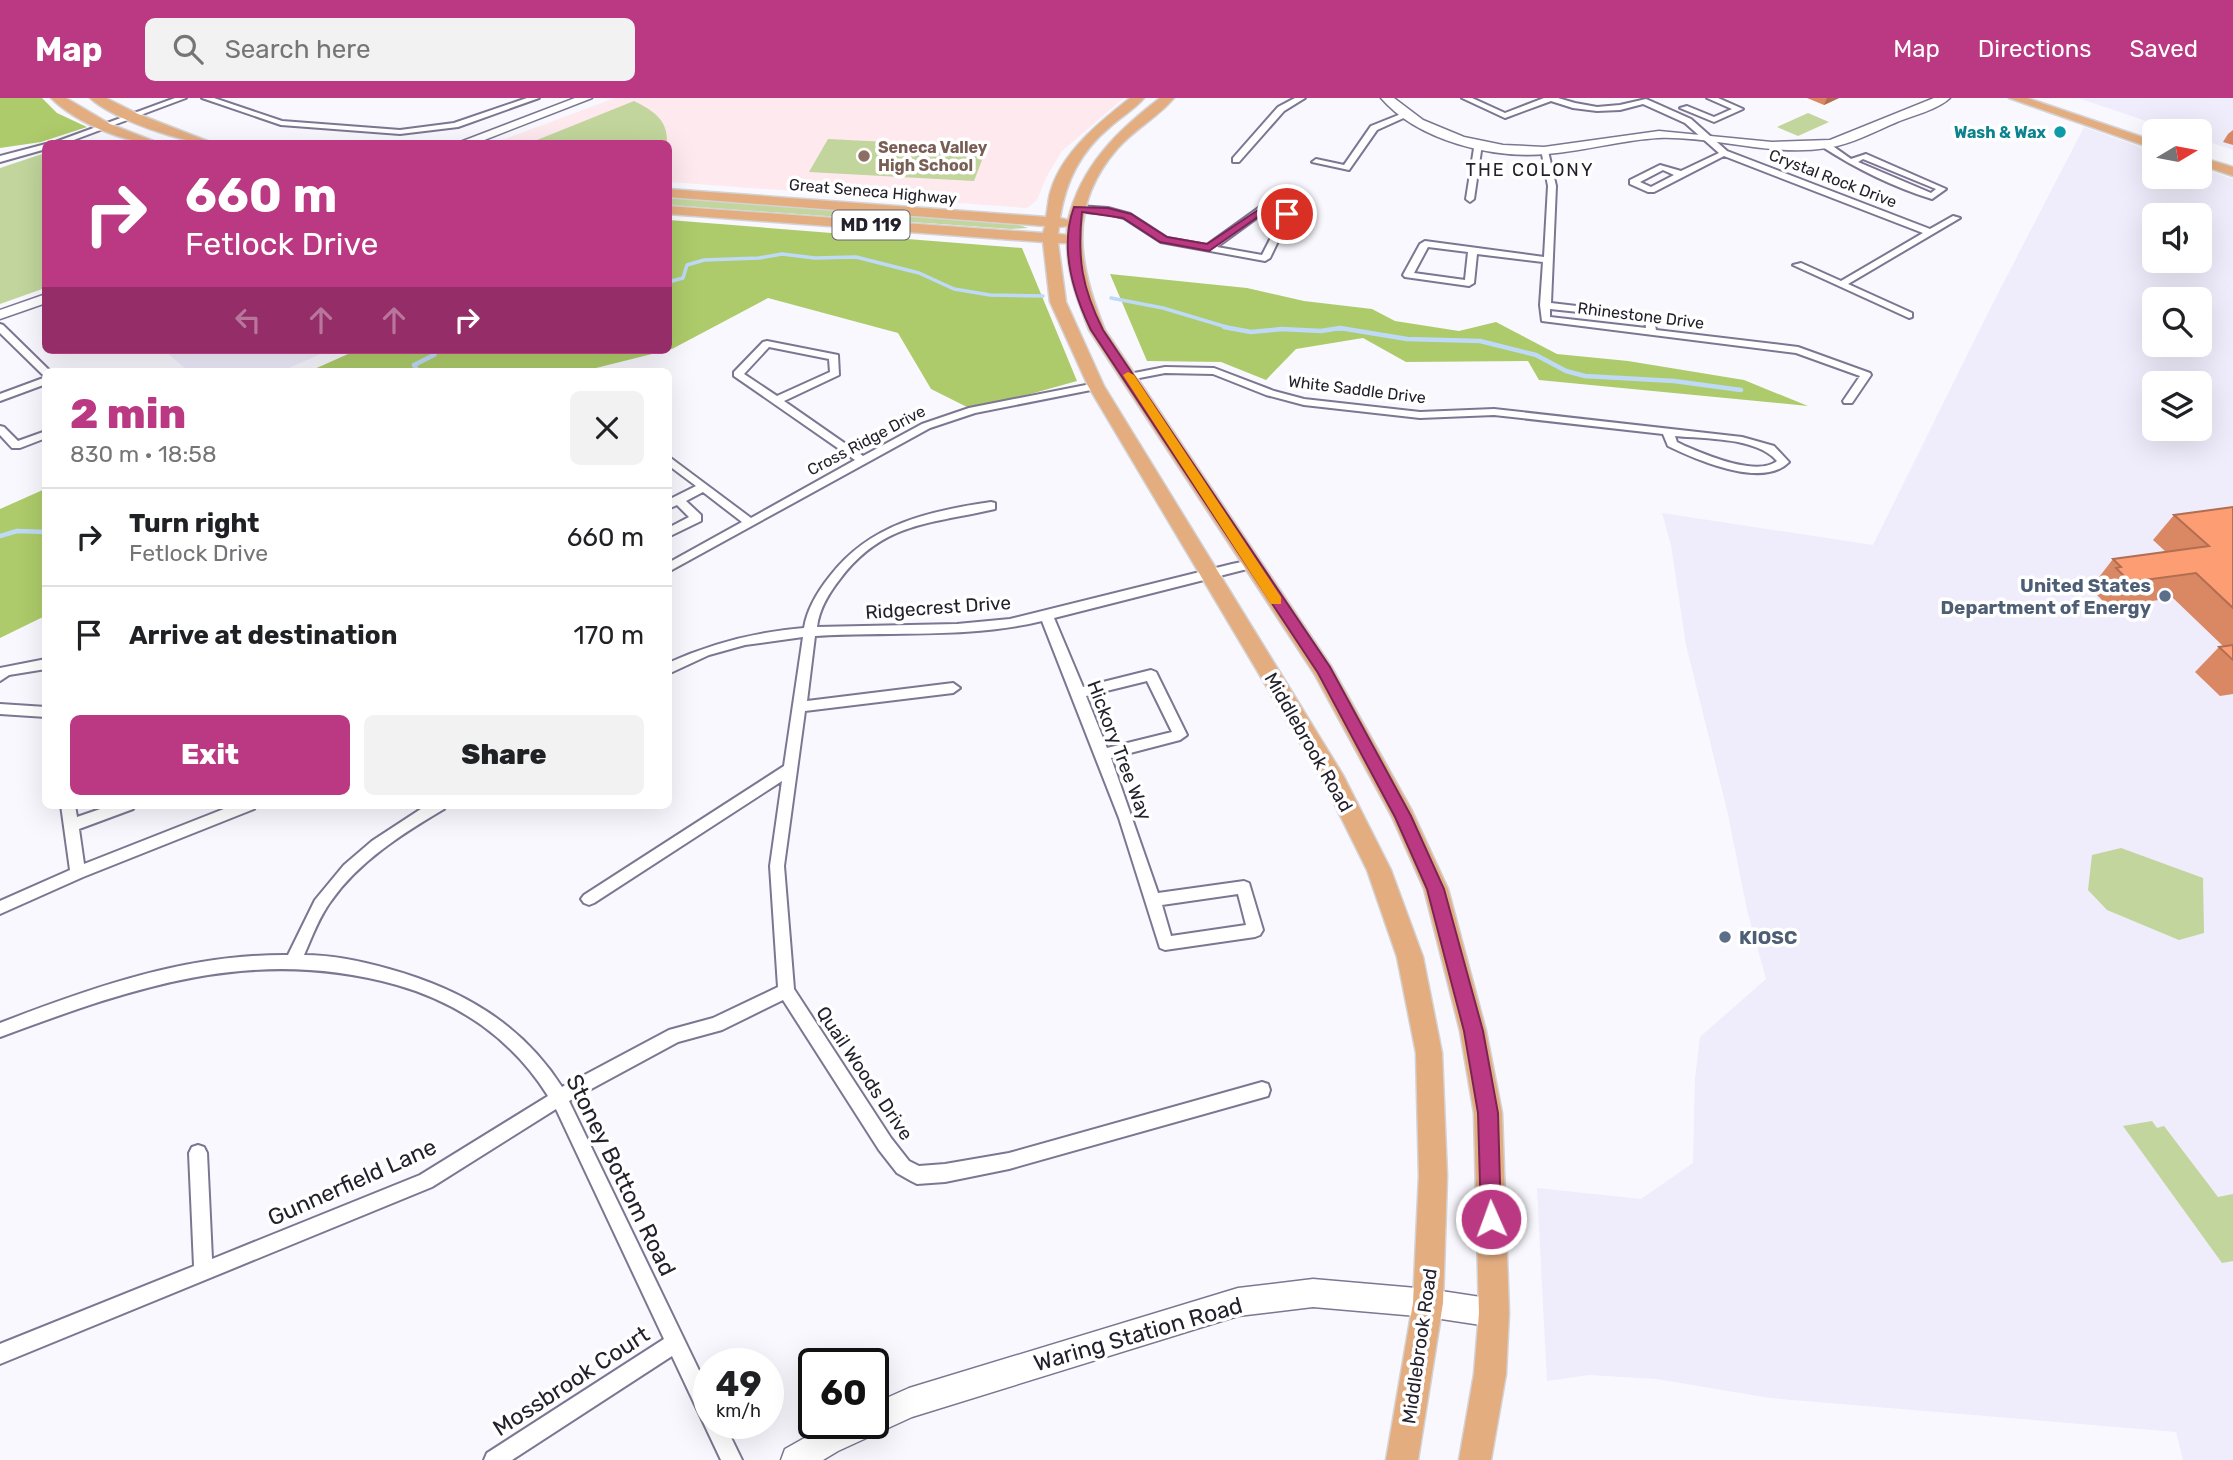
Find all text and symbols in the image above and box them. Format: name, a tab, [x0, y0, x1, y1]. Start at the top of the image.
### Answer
search box	[145, 18, 635, 81]
text: Map	[35, 30, 103, 69]
icon: search	[169, 30, 207, 68]
text: Search here	[225, 34, 370, 65]
text: Map	[1893, 35, 1940, 63]
text: Directions	[1978, 35, 2091, 63]
text: Saved	[2129, 35, 2198, 63]
north arrow	[2142, 119, 2212, 189]
map controls	[2142, 119, 2212, 441]
place label: Wash & Wax	[1954, 123, 2047, 142]
marker: Wash & Wax	[2052, 124, 2068, 140]
place label: Seneca Valley High School	[878, 138, 988, 175]
street label: Crystal Rock Drive	[1766, 145, 1899, 212]
marker: Seneca Valley High School	[856, 148, 872, 164]
district label: THE COLONY	[1465, 159, 1595, 181]
text: 660 m	[185, 166, 337, 224]
icon: right	[70, 168, 161, 259]
street label: Great Seneca Highway	[788, 175, 958, 208]
pin	[1257, 184, 1317, 244]
icon: arrive	[1268, 195, 1306, 233]
button: sound	[2142, 203, 2212, 273]
road number: MD 119	[832, 210, 910, 240]
text: Fetlock Drive	[185, 225, 379, 263]
button: search	[2142, 287, 2212, 357]
street label: Rhinestone Drive	[1577, 298, 1705, 333]
icon: left	[229, 301, 267, 339]
icon: ahead	[302, 301, 340, 339]
icon: ahead	[375, 301, 413, 339]
icon: right	[448, 301, 486, 339]
button: layers	[2142, 371, 2212, 441]
street label: White Saddle Drive	[1287, 372, 1427, 407]
text: 2 min	[70, 389, 186, 439]
button: close	[570, 391, 644, 465]
street label: Cross Ridge Drive	[804, 401, 928, 480]
text: 830 m · 18:58	[70, 440, 217, 468]
text: Turn right	[129, 508, 259, 539]
icon: right	[70, 518, 108, 556]
text: 660 m	[567, 522, 644, 553]
text: Fetlock Drive	[129, 539, 268, 567]
place label: United States Department of Energy	[1941, 574, 2152, 619]
marker: United States Department of Energy	[2157, 588, 2173, 604]
street label: Ridgecrest Drive	[864, 591, 1012, 624]
icon: arrive	[70, 616, 108, 654]
text: Arrive at destination	[129, 620, 397, 651]
text: 170 m	[574, 620, 644, 651]
street label: Middlebrook Road	[1259, 669, 1358, 816]
street label: Hickory Tree Way	[1082, 677, 1157, 823]
button: Exit	[70, 715, 350, 795]
button: Share	[364, 715, 644, 795]
place label: KIOSC	[1739, 926, 1797, 949]
marker: KIOSC	[1717, 929, 1733, 945]
street label: Quail Woods Drive	[811, 1002, 918, 1145]
street label: Stoney Bottom Road	[560, 1070, 682, 1280]
street label: Gunnerfield Lane	[263, 1132, 441, 1232]
position arrow	[1454, 1182, 1528, 1256]
street label: Middlebrook Road	[1397, 1267, 1442, 1425]
street label: Waring Station Road	[1030, 1291, 1246, 1377]
street label: Mossbrook Court	[488, 1320, 654, 1442]
speed limit sign: 60	[798, 1348, 889, 1439]
text: 49	[715, 1363, 762, 1405]
text: km/h	[716, 1400, 761, 1422]

